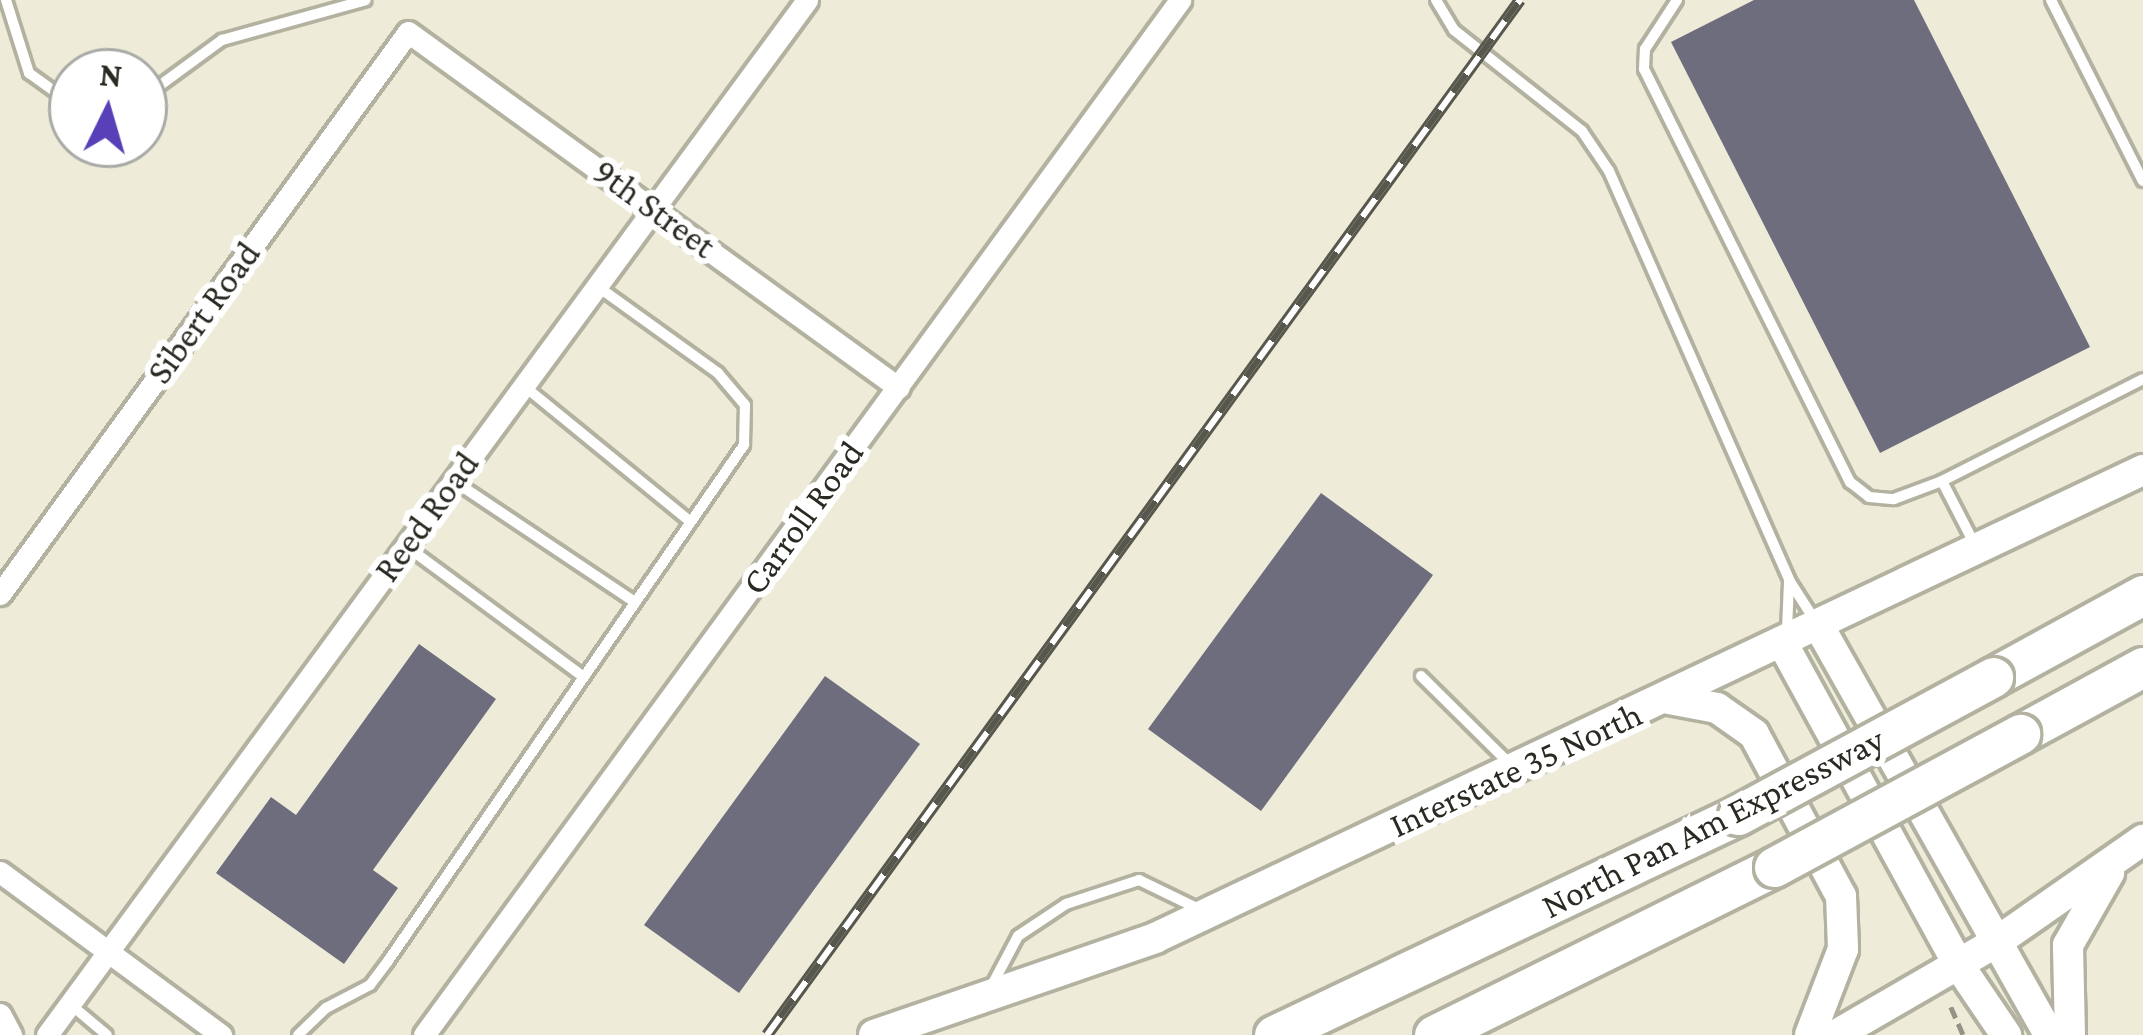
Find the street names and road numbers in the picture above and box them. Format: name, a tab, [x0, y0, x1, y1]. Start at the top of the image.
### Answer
street label: 9th Street	[584, 150, 724, 268]
street label: Sibert Road	[138, 234, 270, 392]
street label: Carroll Road	[733, 433, 873, 603]
street label: Reed Road	[365, 444, 489, 590]
street label: Interstate 35 North	[1383, 693, 1649, 847]
street label: North Pan Am Expressway	[1535, 718, 1891, 928]

